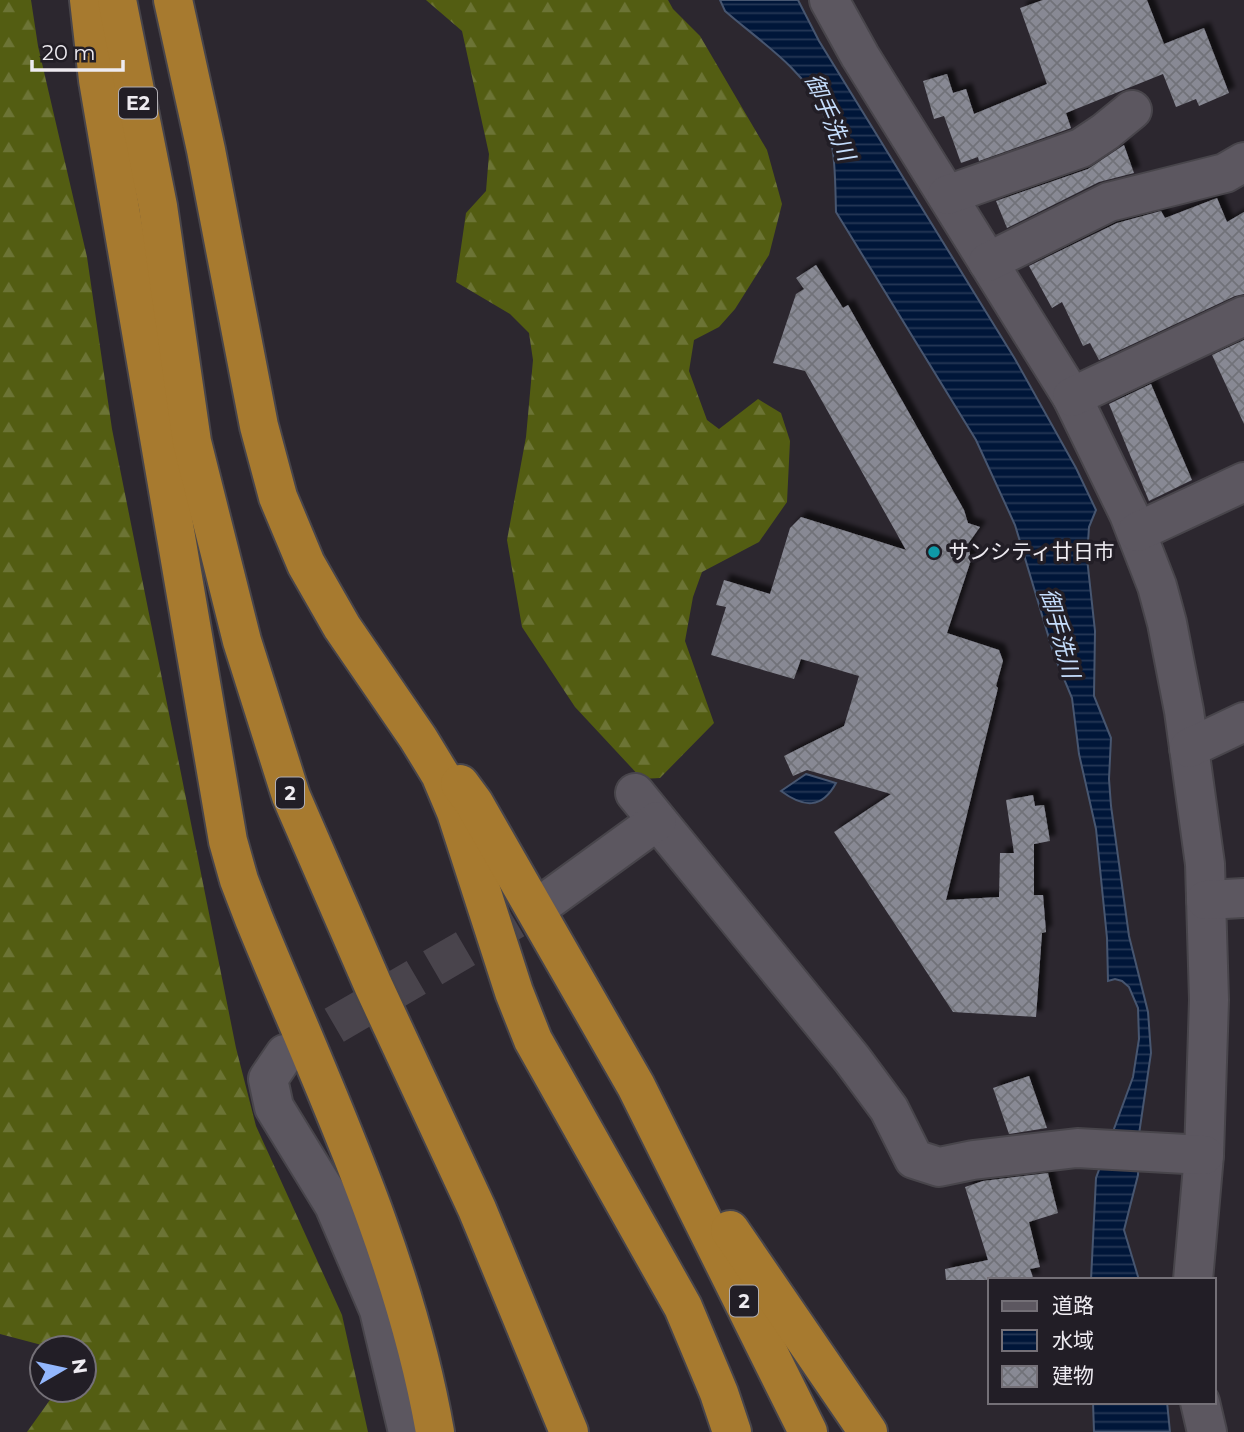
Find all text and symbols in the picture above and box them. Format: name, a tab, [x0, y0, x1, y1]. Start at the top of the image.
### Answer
scale bar	[32, 28, 122, 72]
text: 20 m	[42, 40, 96, 65]
water label: 御手洗川	[799, 69, 862, 168]
road number: E2	[119, 88, 157, 118]
place label: サンシティ廿日市	[948, 539, 1115, 564]
marker: サンシティ廿日市	[926, 544, 942, 560]
water label: 御手洗川	[1035, 585, 1086, 684]
road number: 2	[276, 778, 304, 808]
legend	[988, 1278, 1216, 1404]
road number: 2	[730, 1286, 758, 1316]
text: 道路	[1052, 1293, 1094, 1318]
text: 水域	[1052, 1328, 1094, 1353]
north arrow	[28, 1334, 98, 1404]
text: N	[67, 1357, 92, 1376]
text: 建物	[1052, 1363, 1094, 1388]

